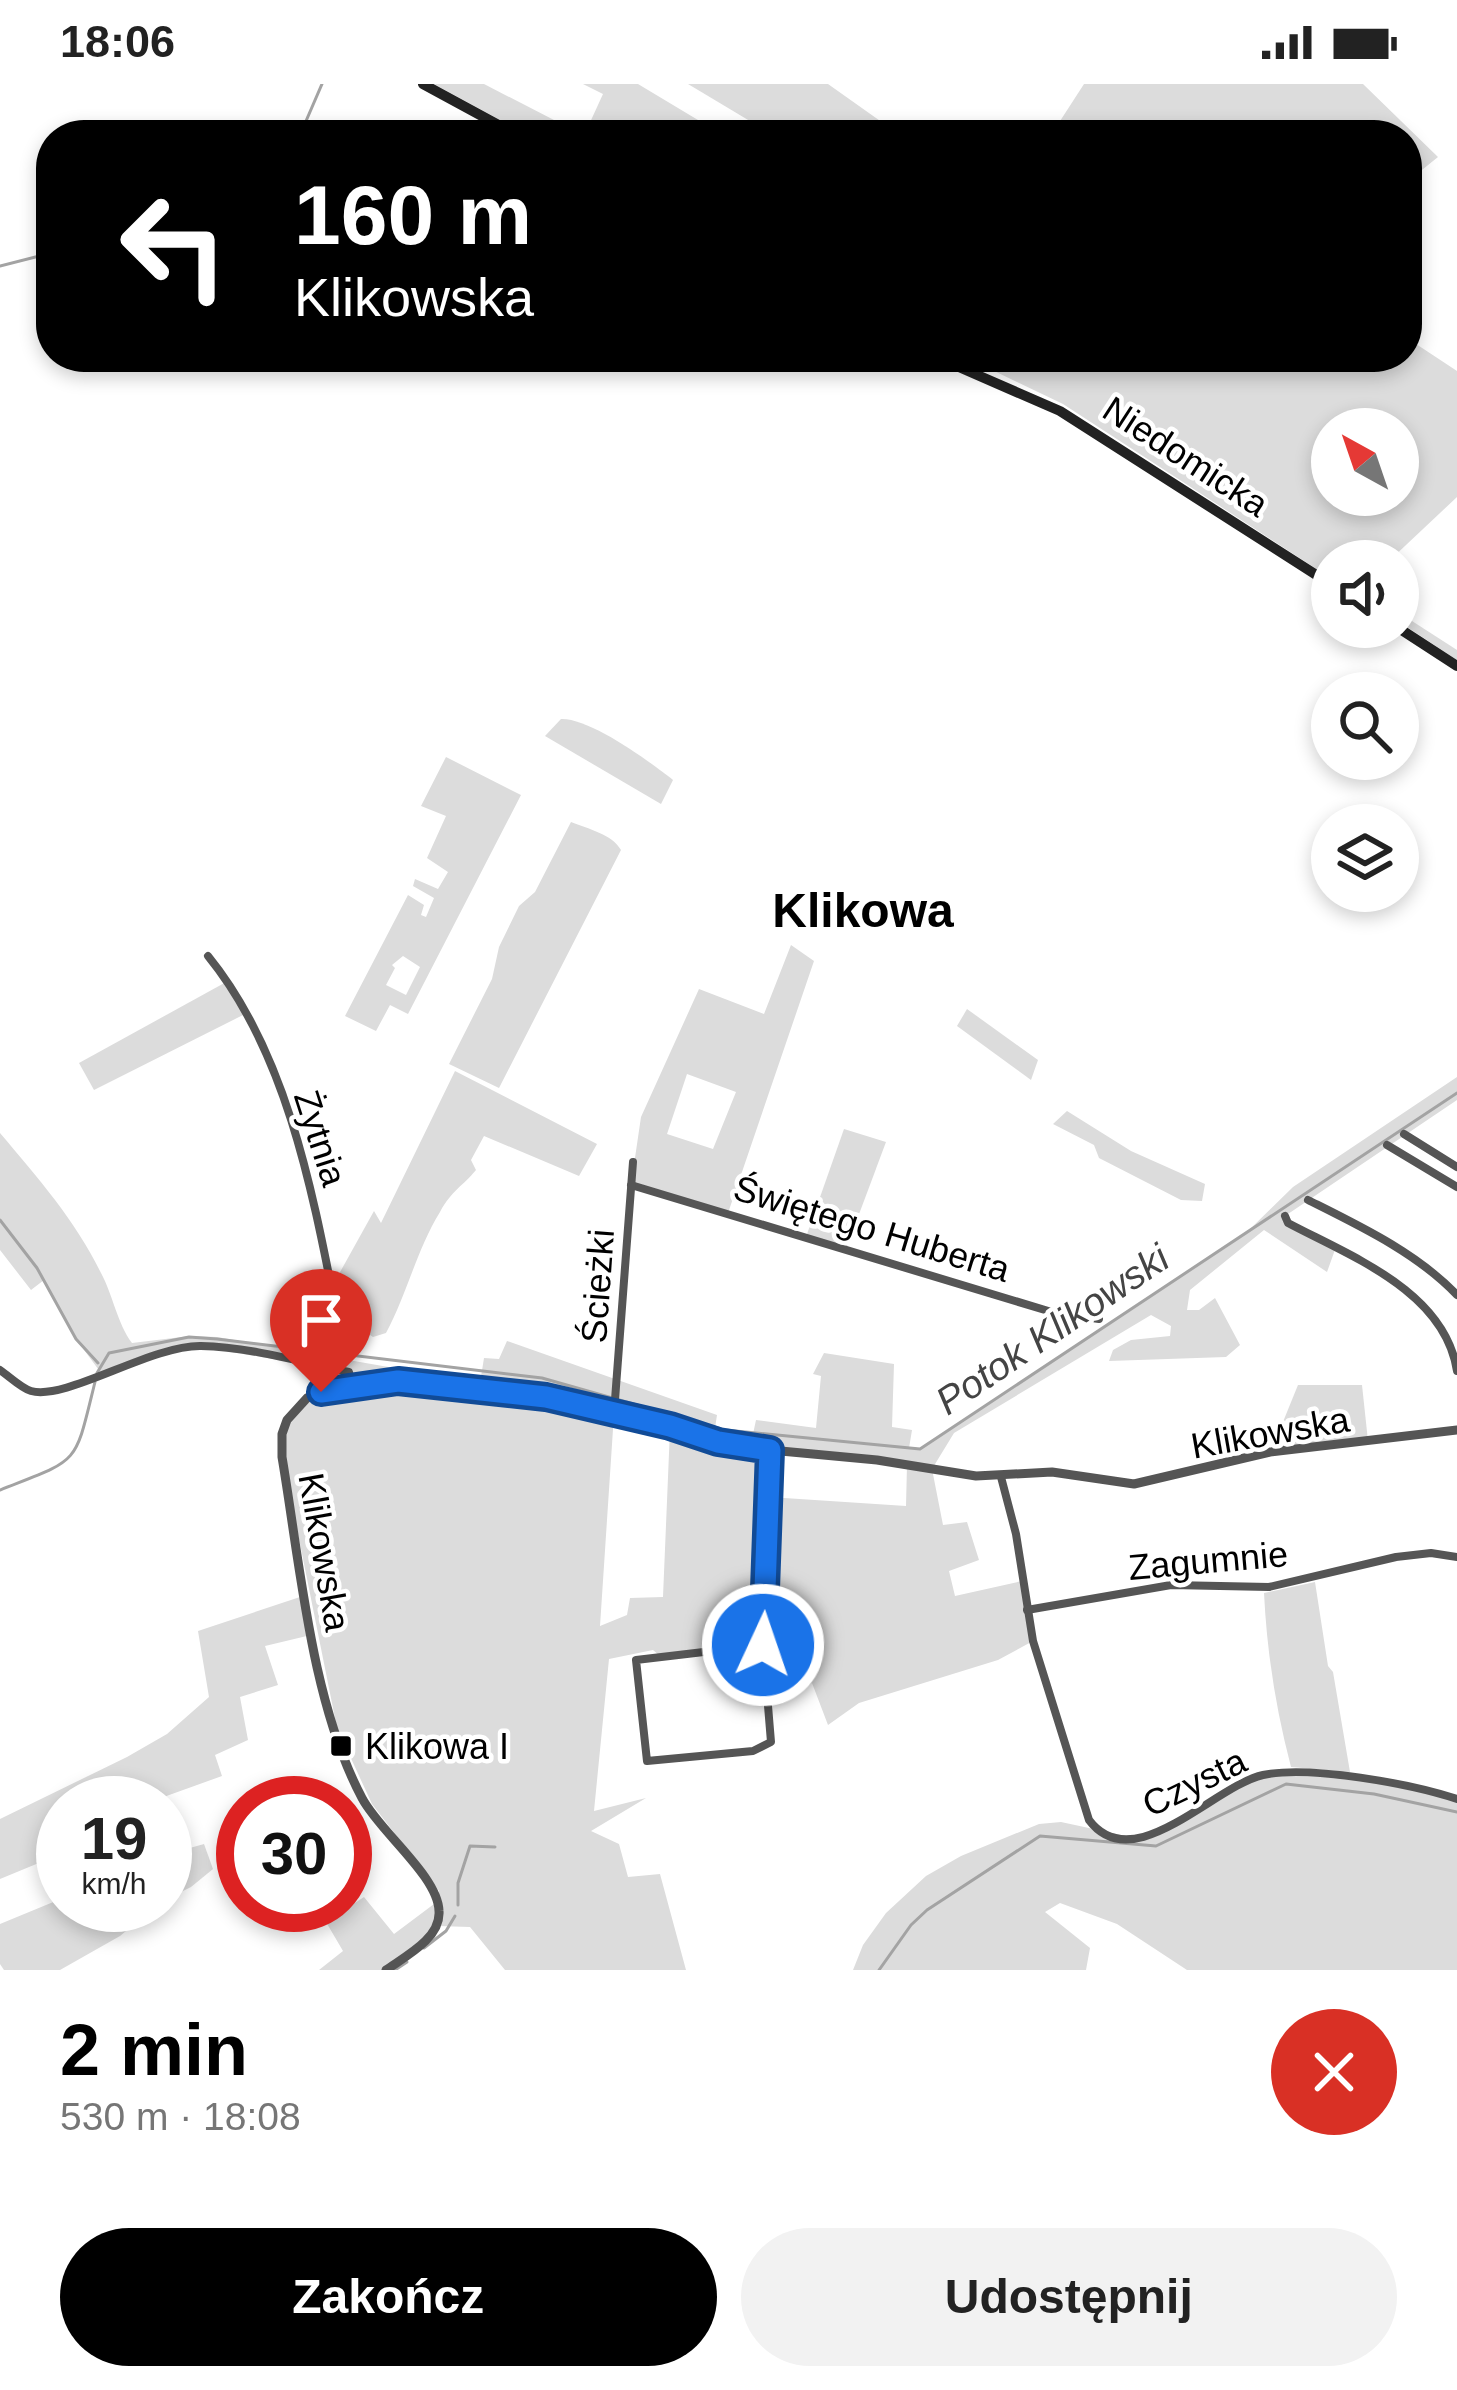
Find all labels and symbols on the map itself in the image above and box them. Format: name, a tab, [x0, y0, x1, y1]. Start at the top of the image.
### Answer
street label: Niedomicka	[1096, 388, 1277, 525]
north arrow	[1311, 408, 1419, 516]
district label: Klikowa	[772, 884, 954, 937]
street label: Żytnia	[286, 1085, 355, 1192]
street label: Świętego Huberta	[729, 1166, 1016, 1290]
street label: Ścieżki	[572, 1228, 622, 1344]
water label: Potok Klikowski	[928, 1235, 1178, 1423]
pin	[270, 1269, 372, 1392]
street label: Klikowska	[1188, 1398, 1353, 1467]
street label: Klikowska	[290, 1470, 359, 1635]
street label: Zagumnie	[1127, 1533, 1290, 1588]
position arrow	[700, 1582, 826, 1708]
place label: Klikowa I	[365, 1726, 509, 1767]
marker: Klikowa I	[328, 1733, 354, 1759]
street label: Czysta	[1136, 1739, 1254, 1825]
speed limit sign: 30	[216, 1776, 372, 1932]

